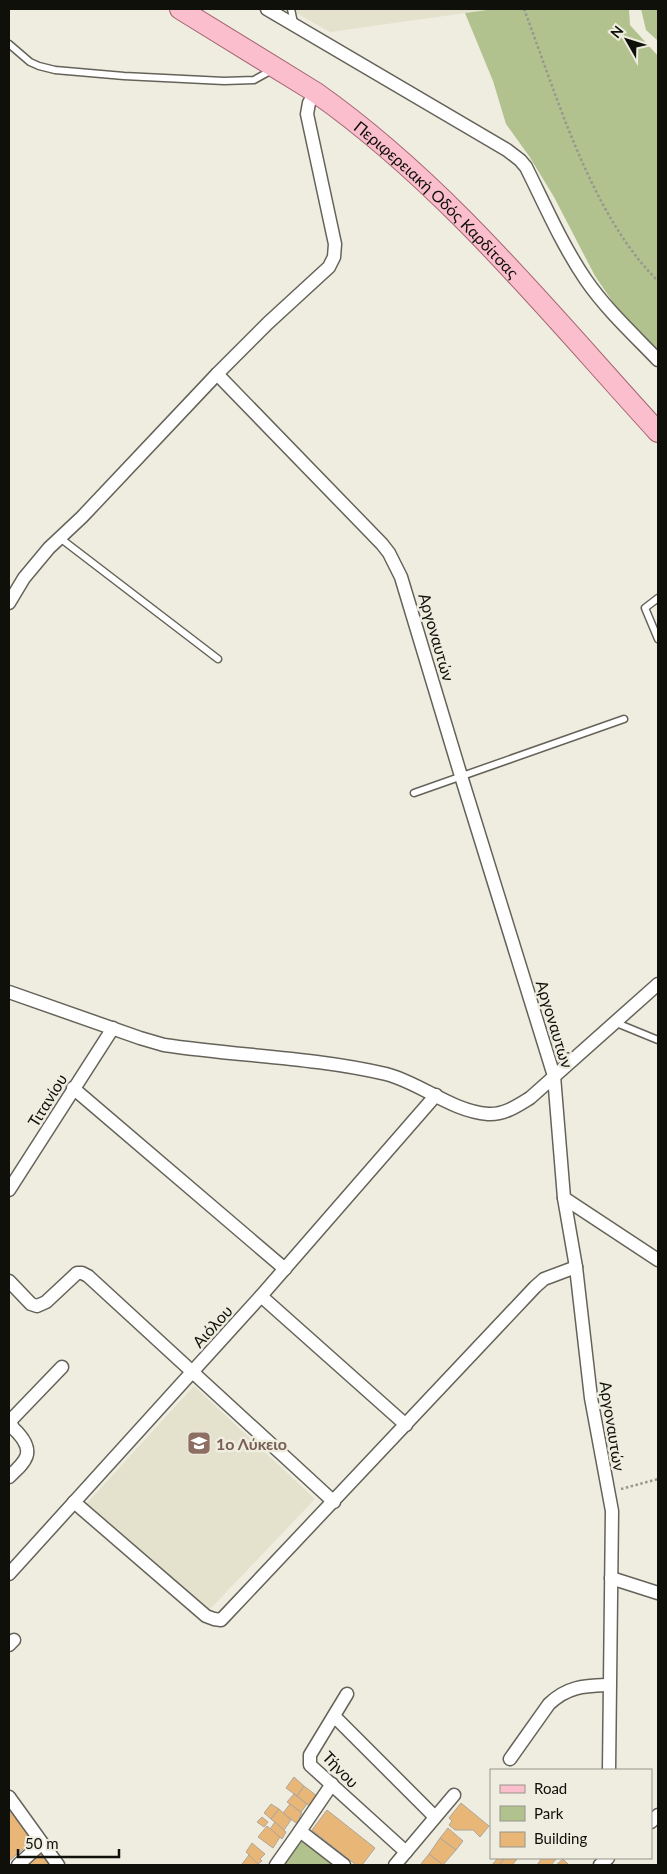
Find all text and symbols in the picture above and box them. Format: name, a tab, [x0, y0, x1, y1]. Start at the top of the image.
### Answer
north arrow	[602, 15, 652, 65]
text: N	[607, 22, 627, 41]
street label: Περιφερειακή Οδός Καρδίτσας	[351, 116, 524, 282]
street label: Αργοναυτών	[415, 591, 459, 683]
street label: Αργοναυτών	[533, 978, 577, 1070]
street label: Τιτανίου	[23, 1070, 71, 1130]
street label: Αιόλου	[188, 1301, 236, 1351]
street label: Αργοναυτών	[597, 1380, 629, 1472]
school or university icon: 1ο Λύκειο	[186, 1430, 212, 1456]
place label: 1ο Λύκειο	[216, 1434, 287, 1453]
street label: Τήνου	[319, 1747, 363, 1791]
legend	[490, 1769, 652, 1859]
text: Road	[534, 1779, 567, 1797]
text: Park	[534, 1804, 564, 1822]
scale bar	[18, 1826, 119, 1858]
text: Building	[534, 1829, 587, 1847]
text: 50 m	[25, 1834, 59, 1852]

